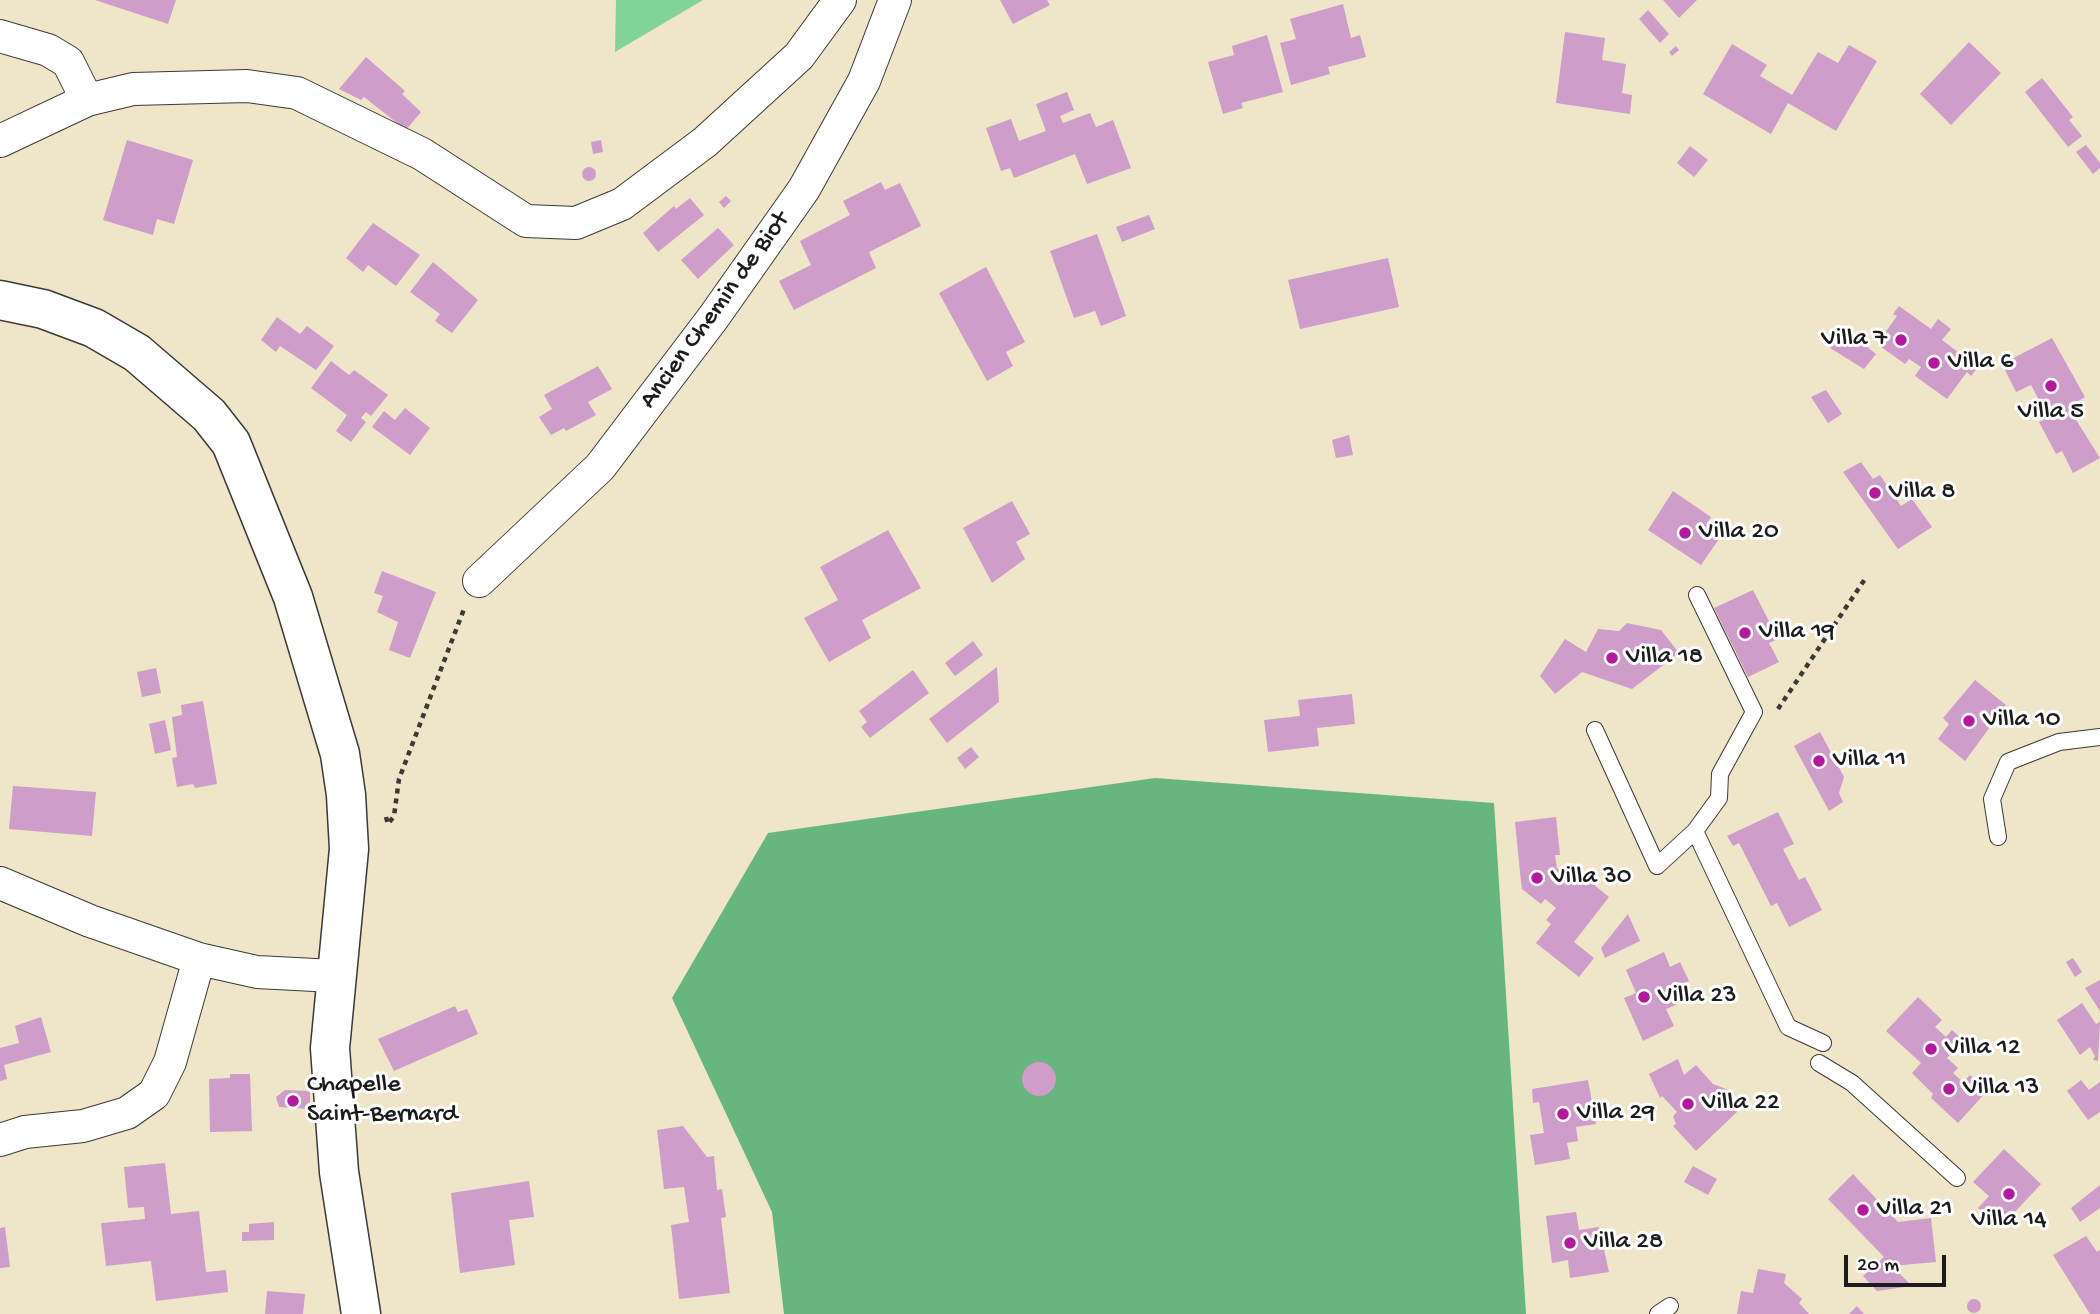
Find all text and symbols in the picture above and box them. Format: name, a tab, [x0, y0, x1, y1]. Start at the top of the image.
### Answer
street label: Ancien Chemin de Biot	[634, 206, 798, 416]
place label: Villa 7	[1821, 324, 1887, 356]
marker: Villa 7	[1893, 332, 1909, 348]
place label: Villa 6	[1948, 347, 2013, 379]
marker: Villa 6	[1926, 355, 1942, 371]
marker: Villa 5	[2043, 378, 2059, 394]
place label: Villa 5	[2018, 397, 2084, 429]
place label: Villa 8	[1889, 477, 1955, 509]
marker: Villa 8	[1867, 485, 1883, 501]
place label: Villa 20	[1699, 517, 1779, 549]
marker: Villa 20	[1677, 525, 1693, 541]
place label: Villa 19	[1759, 617, 1835, 649]
marker: Villa 19	[1737, 625, 1753, 641]
place label: Villa 18	[1626, 642, 1703, 674]
marker: Villa 18	[1604, 650, 1620, 666]
place label: Villa 10	[1983, 705, 2060, 737]
marker: Villa 10	[1961, 713, 1977, 729]
place label: Villa 11	[1833, 745, 1906, 777]
marker: Villa 11	[1811, 753, 1827, 769]
place label: Villa 30	[1551, 862, 1631, 894]
marker: Villa 30	[1529, 870, 1545, 886]
place label: Villa 23	[1658, 981, 1736, 1013]
marker: Villa 23	[1636, 989, 1652, 1005]
place label: Villa 12	[1945, 1033, 2020, 1065]
marker: Villa 12	[1923, 1041, 1939, 1057]
place label: Chapelle Saint-Bernard	[307, 1070, 457, 1132]
place label: Villa 13	[1963, 1073, 2039, 1105]
marker: Villa 13	[1941, 1081, 1957, 1097]
place label: Villa 22	[1702, 1088, 1780, 1120]
marker: Chapelle Saint-Bernard	[285, 1093, 301, 1109]
marker: Villa 22	[1680, 1096, 1696, 1112]
place label: Villa 29	[1577, 1098, 1655, 1130]
marker: Villa 29	[1555, 1106, 1571, 1122]
marker: Villa 14	[2001, 1186, 2017, 1202]
place label: Villa 21	[1877, 1194, 1952, 1226]
marker: Villa 21	[1855, 1202, 1871, 1218]
place label: Villa 14	[1972, 1205, 2046, 1237]
place label: Villa 28	[1584, 1227, 1663, 1259]
marker: Villa 28	[1562, 1235, 1578, 1251]
scale bar	[1848, 1240, 1950, 1284]
text: 20 m	[1857, 1254, 1899, 1279]

